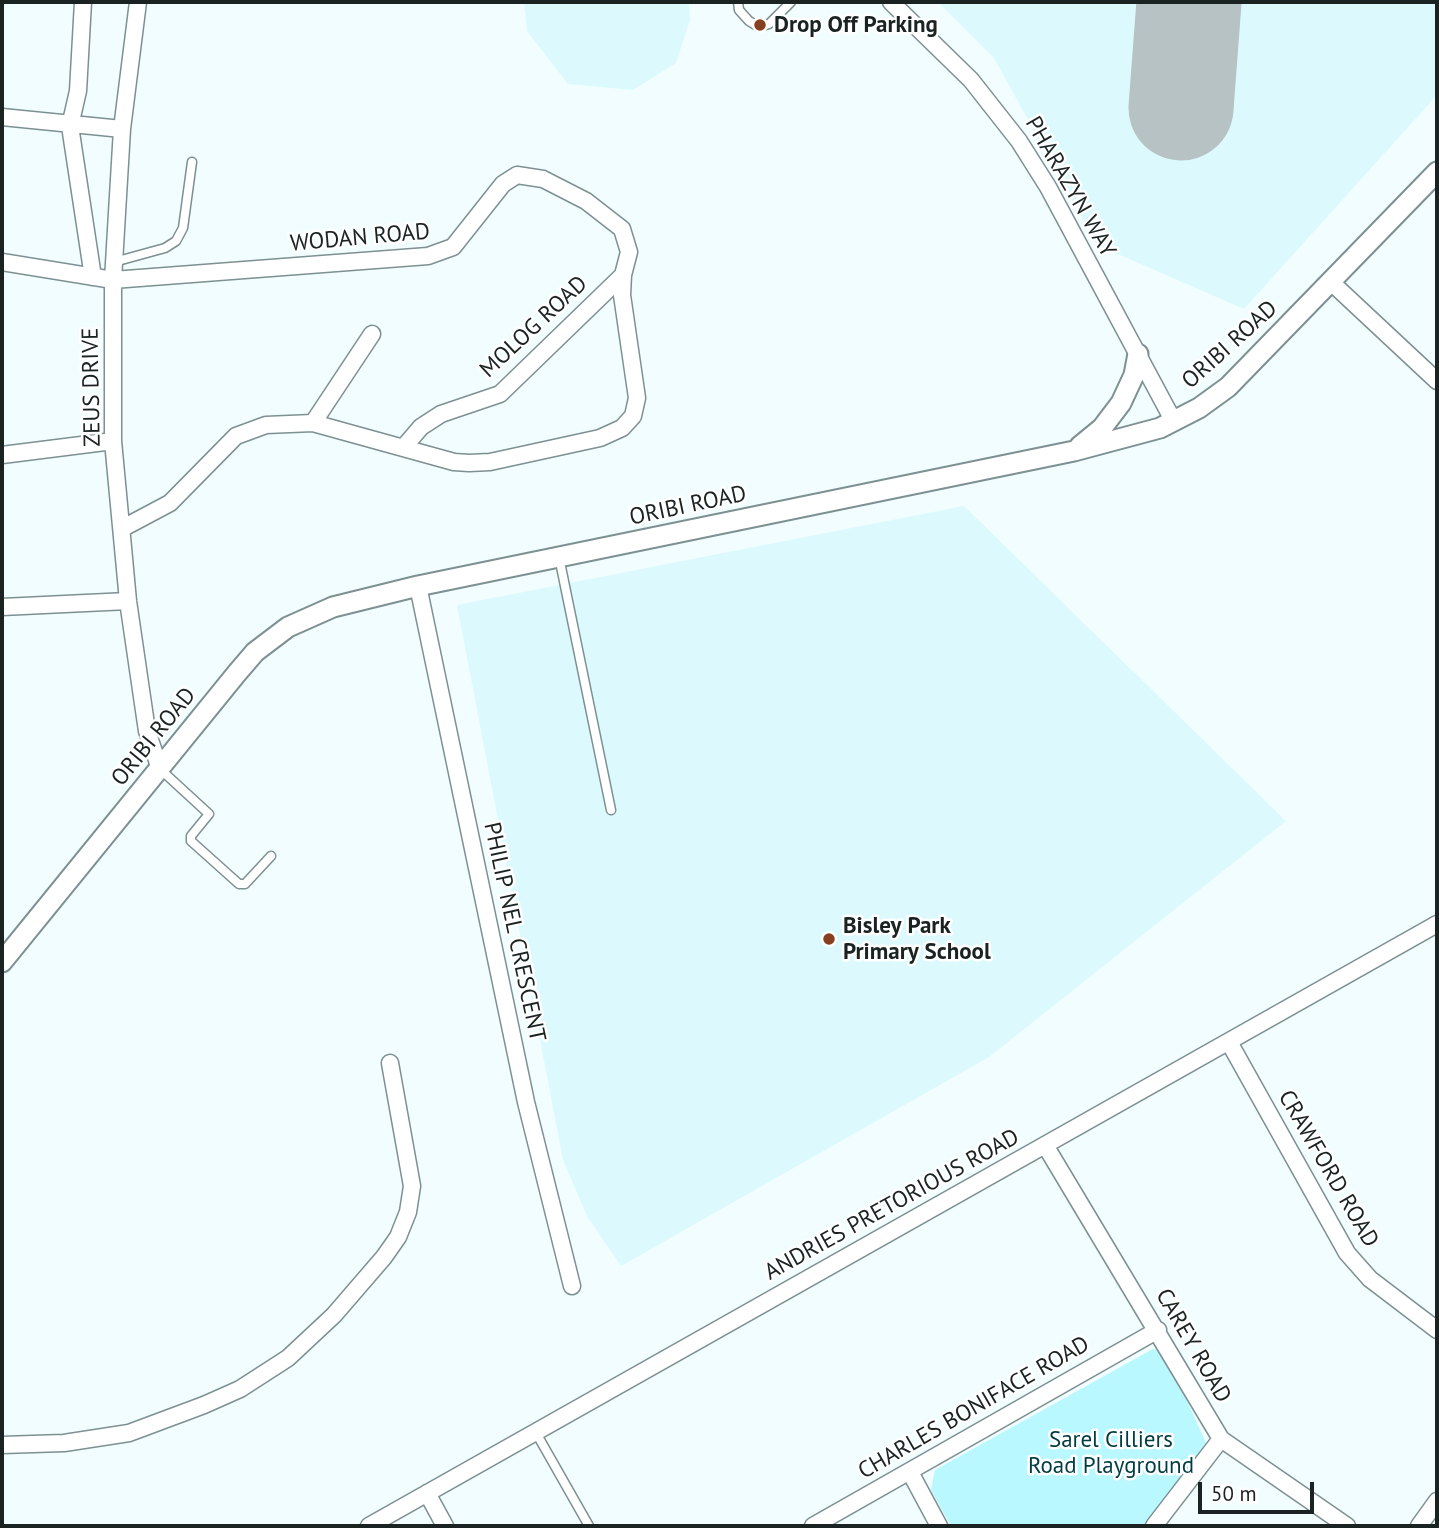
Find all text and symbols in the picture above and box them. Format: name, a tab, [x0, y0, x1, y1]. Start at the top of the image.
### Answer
place label: Drop Off Parking	[774, 11, 938, 39]
marker: Drop Off Parking	[752, 17, 768, 33]
street label: PHARAZYN WAY	[1019, 112, 1121, 262]
street label: WODAN ROAD	[289, 218, 431, 258]
street label: MOLOG ROAD	[475, 270, 593, 384]
street label: ORIBI ROAD	[1177, 295, 1283, 395]
street label: ZEUS DRIVE	[77, 327, 107, 447]
street label: ORIBI ROAD	[627, 480, 749, 532]
street label: ORIBI ROAD	[106, 682, 202, 792]
street label: PHILIP NEL CRESCENT	[477, 820, 551, 1044]
place label: Bisley Park Primary School	[843, 912, 991, 966]
marker: Bisley Park Primary School	[821, 931, 837, 947]
street label: CRAWFORD ROAD	[1272, 1086, 1384, 1252]
street label: ANDRIES PRETORIOUS ROAD	[760, 1123, 1024, 1287]
street label: CAREY ROAD	[1149, 1284, 1237, 1408]
street label: CHARLES BONIFACE ROAD	[854, 1330, 1094, 1486]
park label: Sarel Cilliers Road Playground	[1028, 1426, 1194, 1480]
scale bar	[1201, 1468, 1316, 1512]
text: 50 m	[1211, 1480, 1257, 1507]

